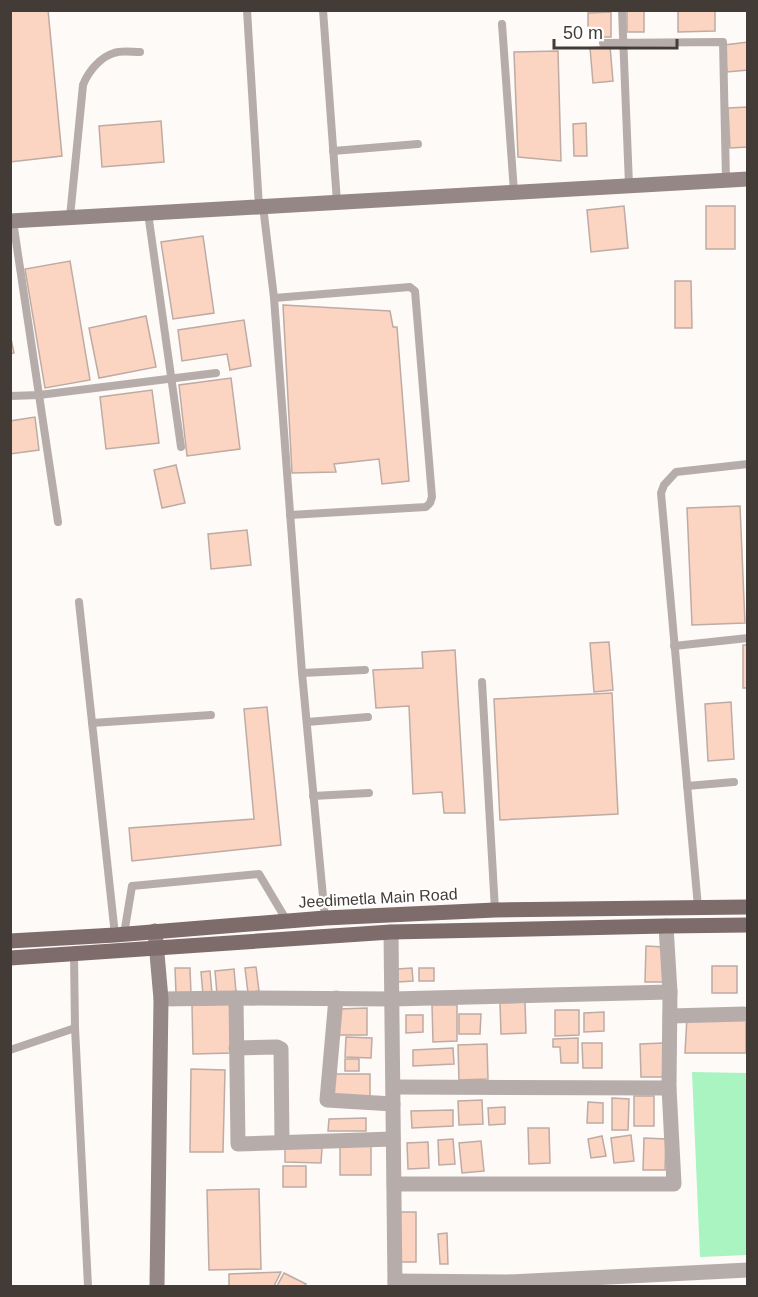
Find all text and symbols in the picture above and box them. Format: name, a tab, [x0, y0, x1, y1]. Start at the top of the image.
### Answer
scale bar	[554, 12, 677, 50]
text: 50 m	[563, 23, 603, 43]
street label: Jeedimetla Main Road	[298, 885, 458, 911]

